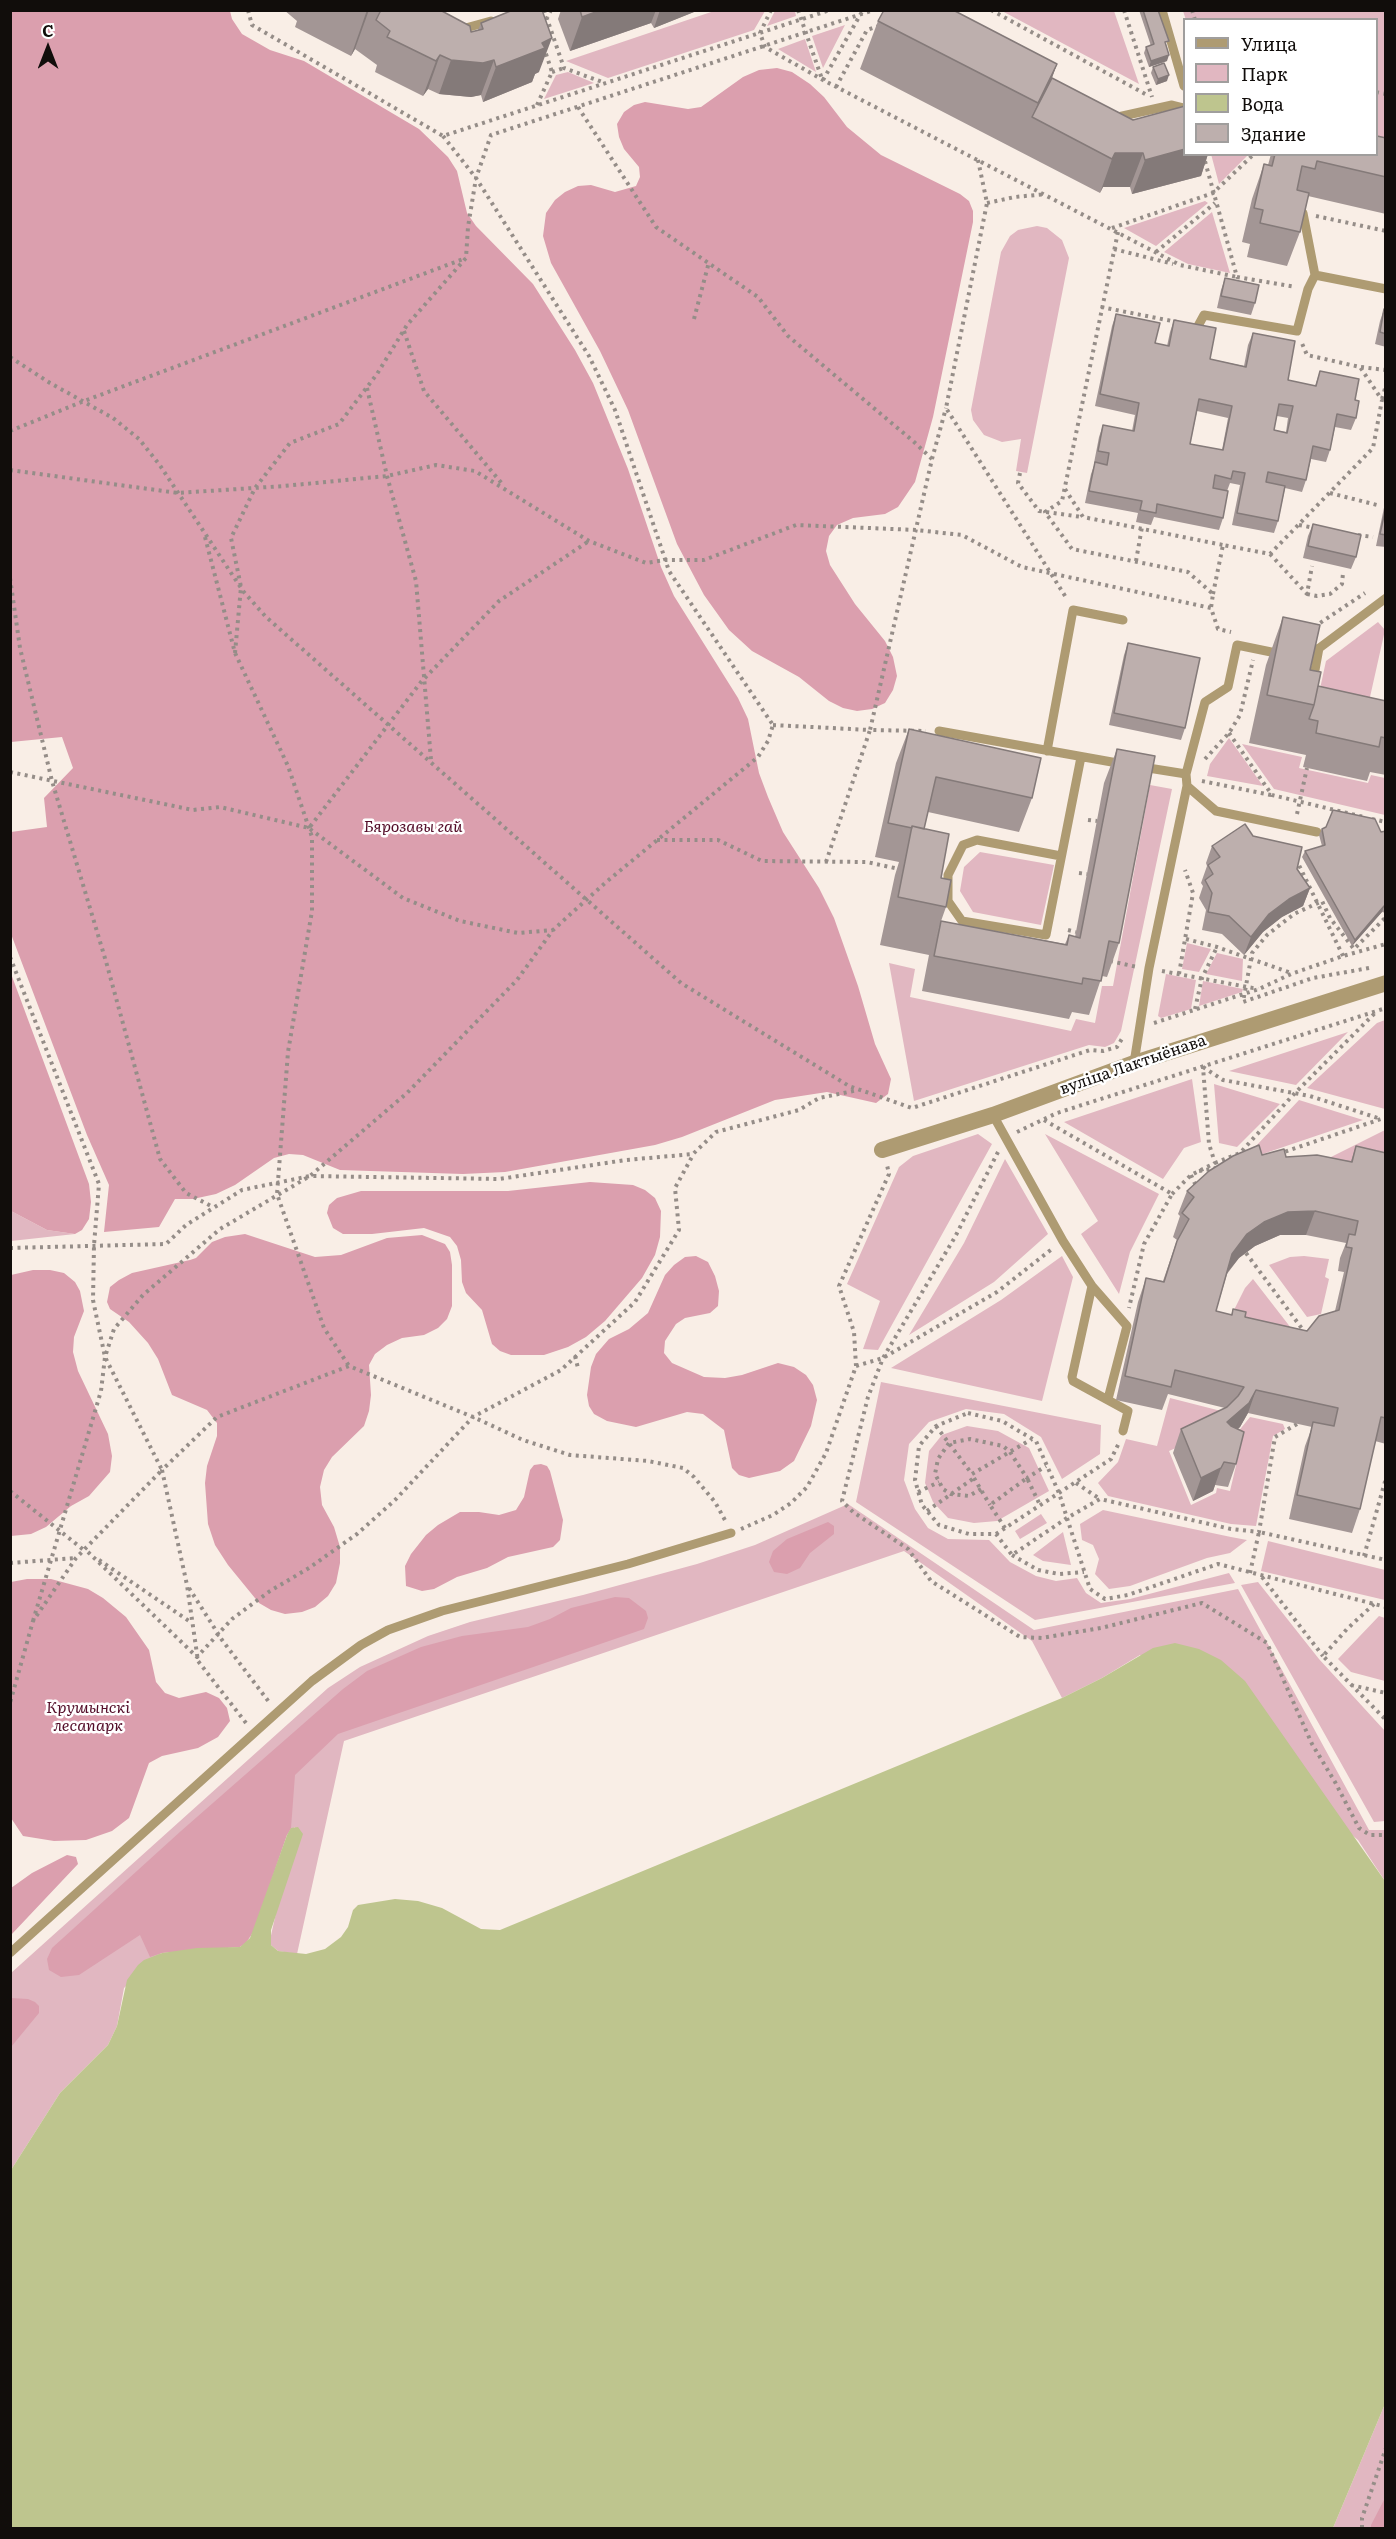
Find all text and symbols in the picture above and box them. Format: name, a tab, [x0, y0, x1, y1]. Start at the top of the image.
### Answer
north arrow	[18, 18, 78, 78]
text: С	[42, 18, 54, 42]
legend	[1183, 18, 1378, 156]
text: Улица	[1241, 30, 1297, 57]
text: Парк	[1241, 60, 1288, 87]
text: Вода	[1241, 90, 1284, 117]
text: Здание	[1241, 120, 1306, 147]
park label: Бярозавы гай	[363, 817, 463, 837]
street label: вуліца Лактыёнава	[1057, 1031, 1209, 1099]
park label: Крушынскі лесапарк	[46, 1698, 130, 1736]

